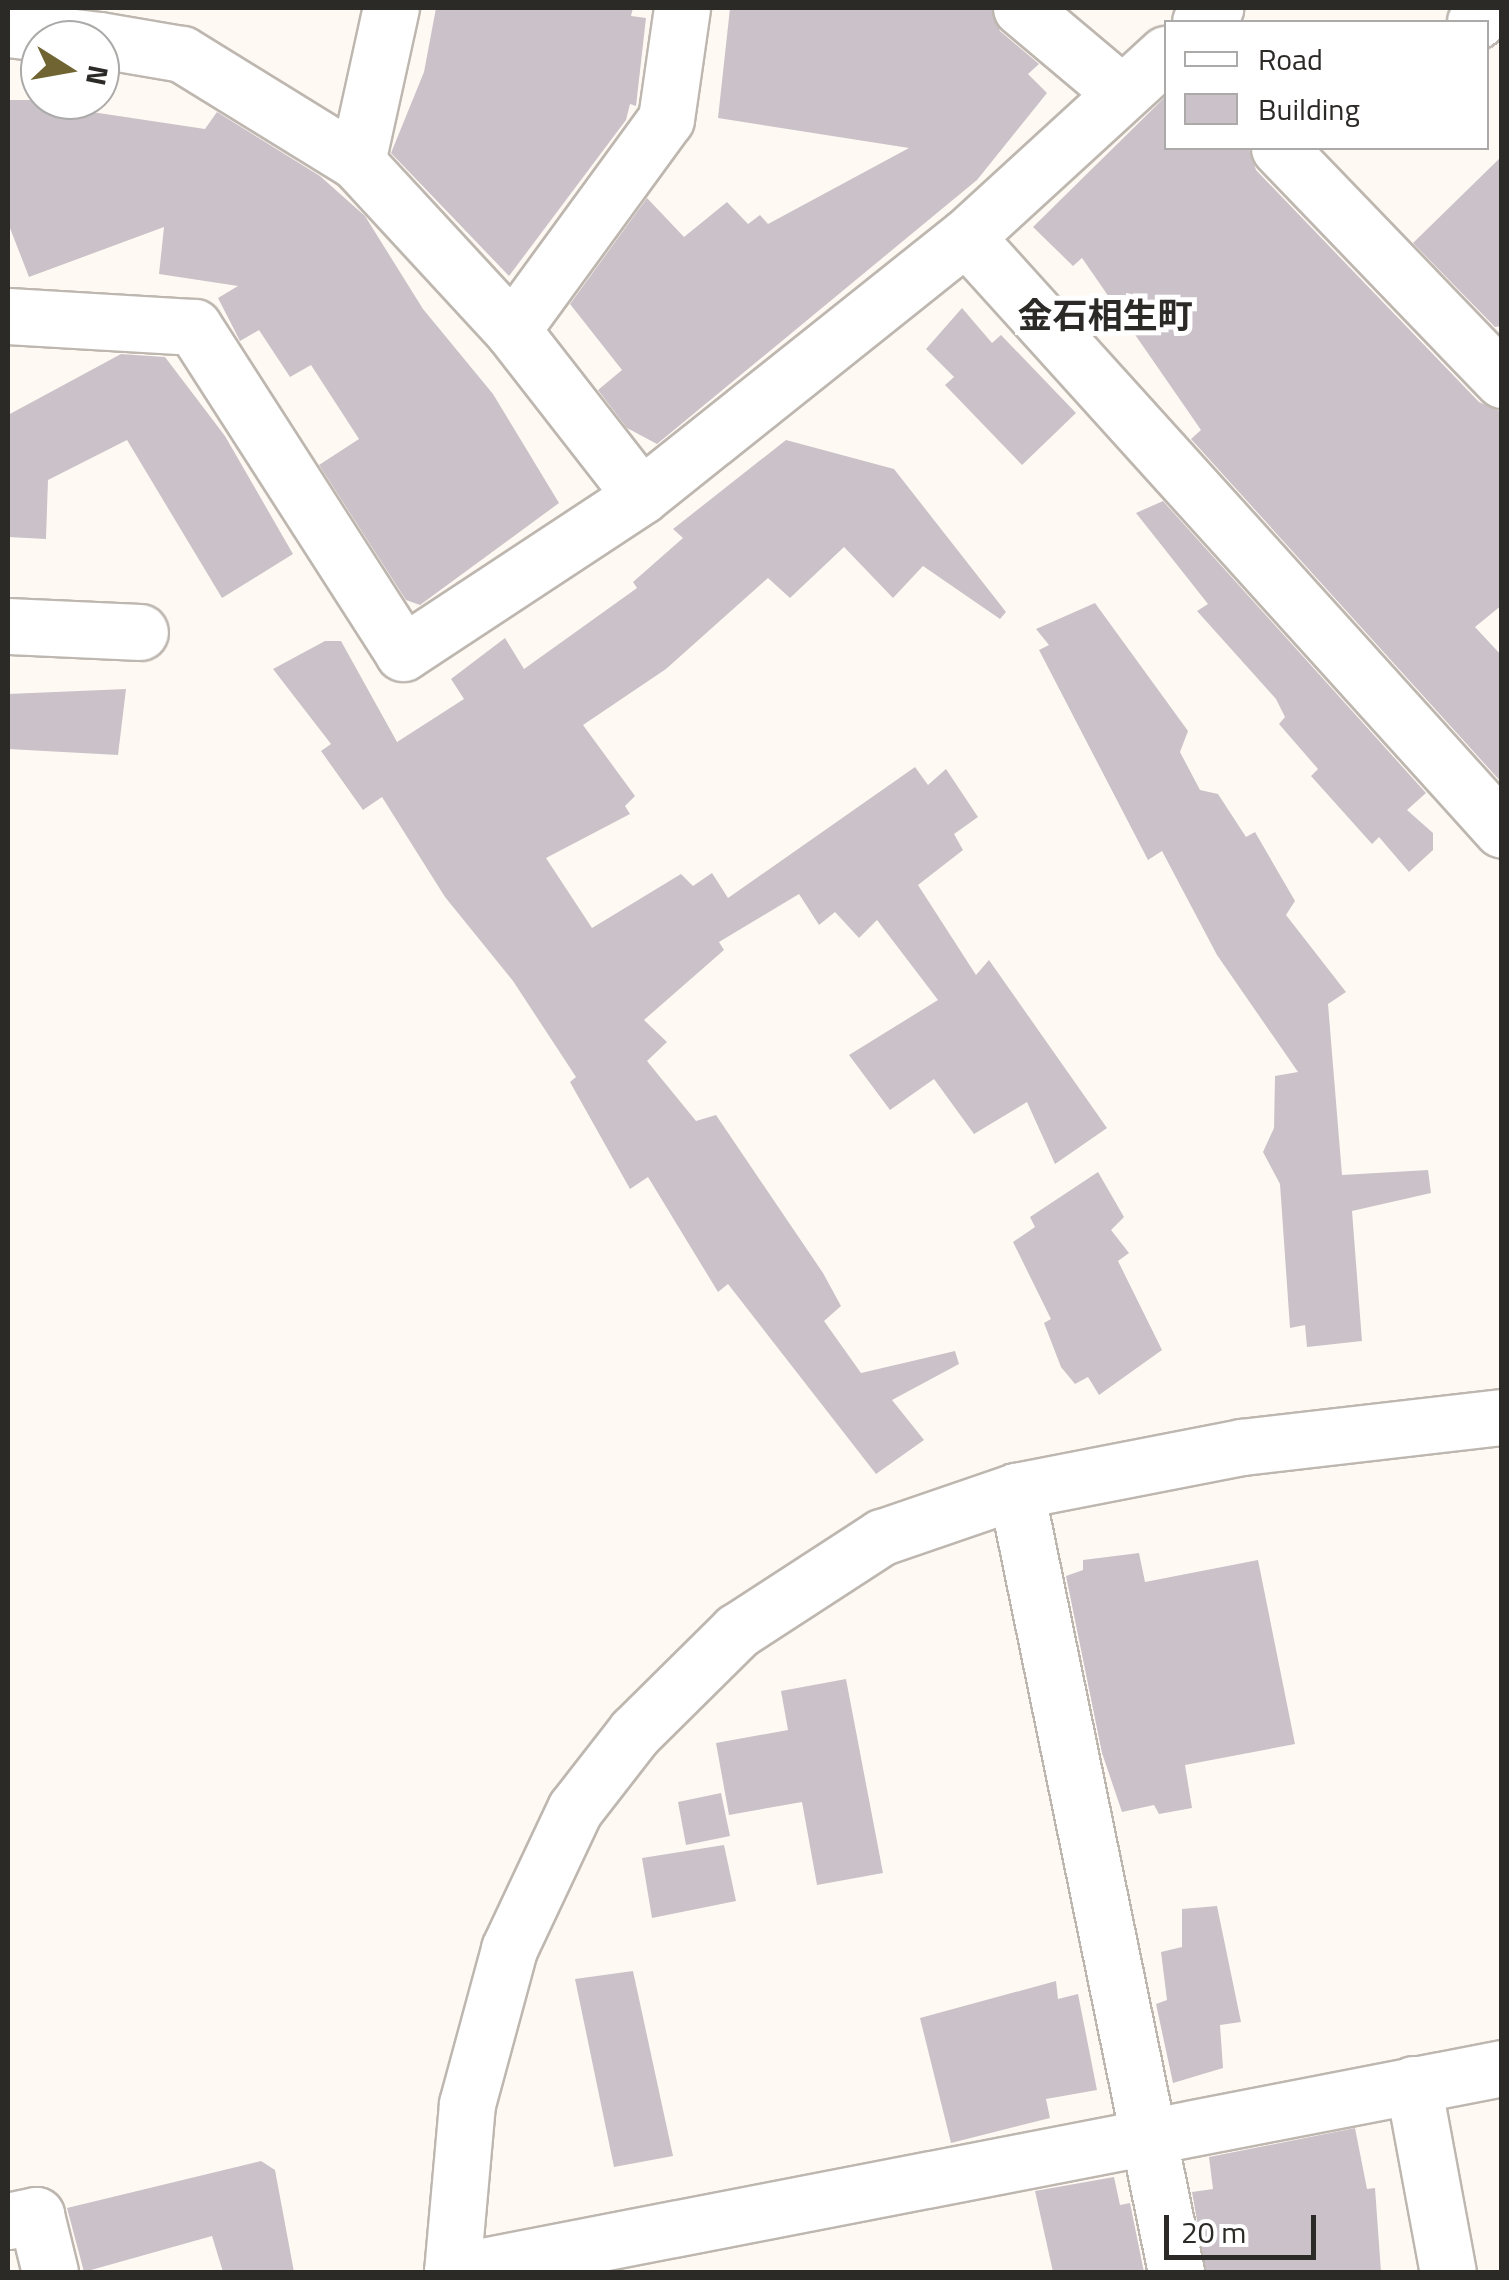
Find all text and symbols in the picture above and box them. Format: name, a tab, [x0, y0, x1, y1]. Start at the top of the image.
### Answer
north arrow	[20, 20, 120, 120]
legend	[1164, 20, 1489, 150]
text: Road	[1258, 36, 1323, 82]
text: N	[75, 62, 121, 89]
text: Building	[1258, 86, 1360, 132]
district label: 金石相生町	[1018, 294, 1192, 336]
scale bar	[1169, 2195, 1322, 2257]
text: 20 m	[1181, 2209, 1246, 2255]

